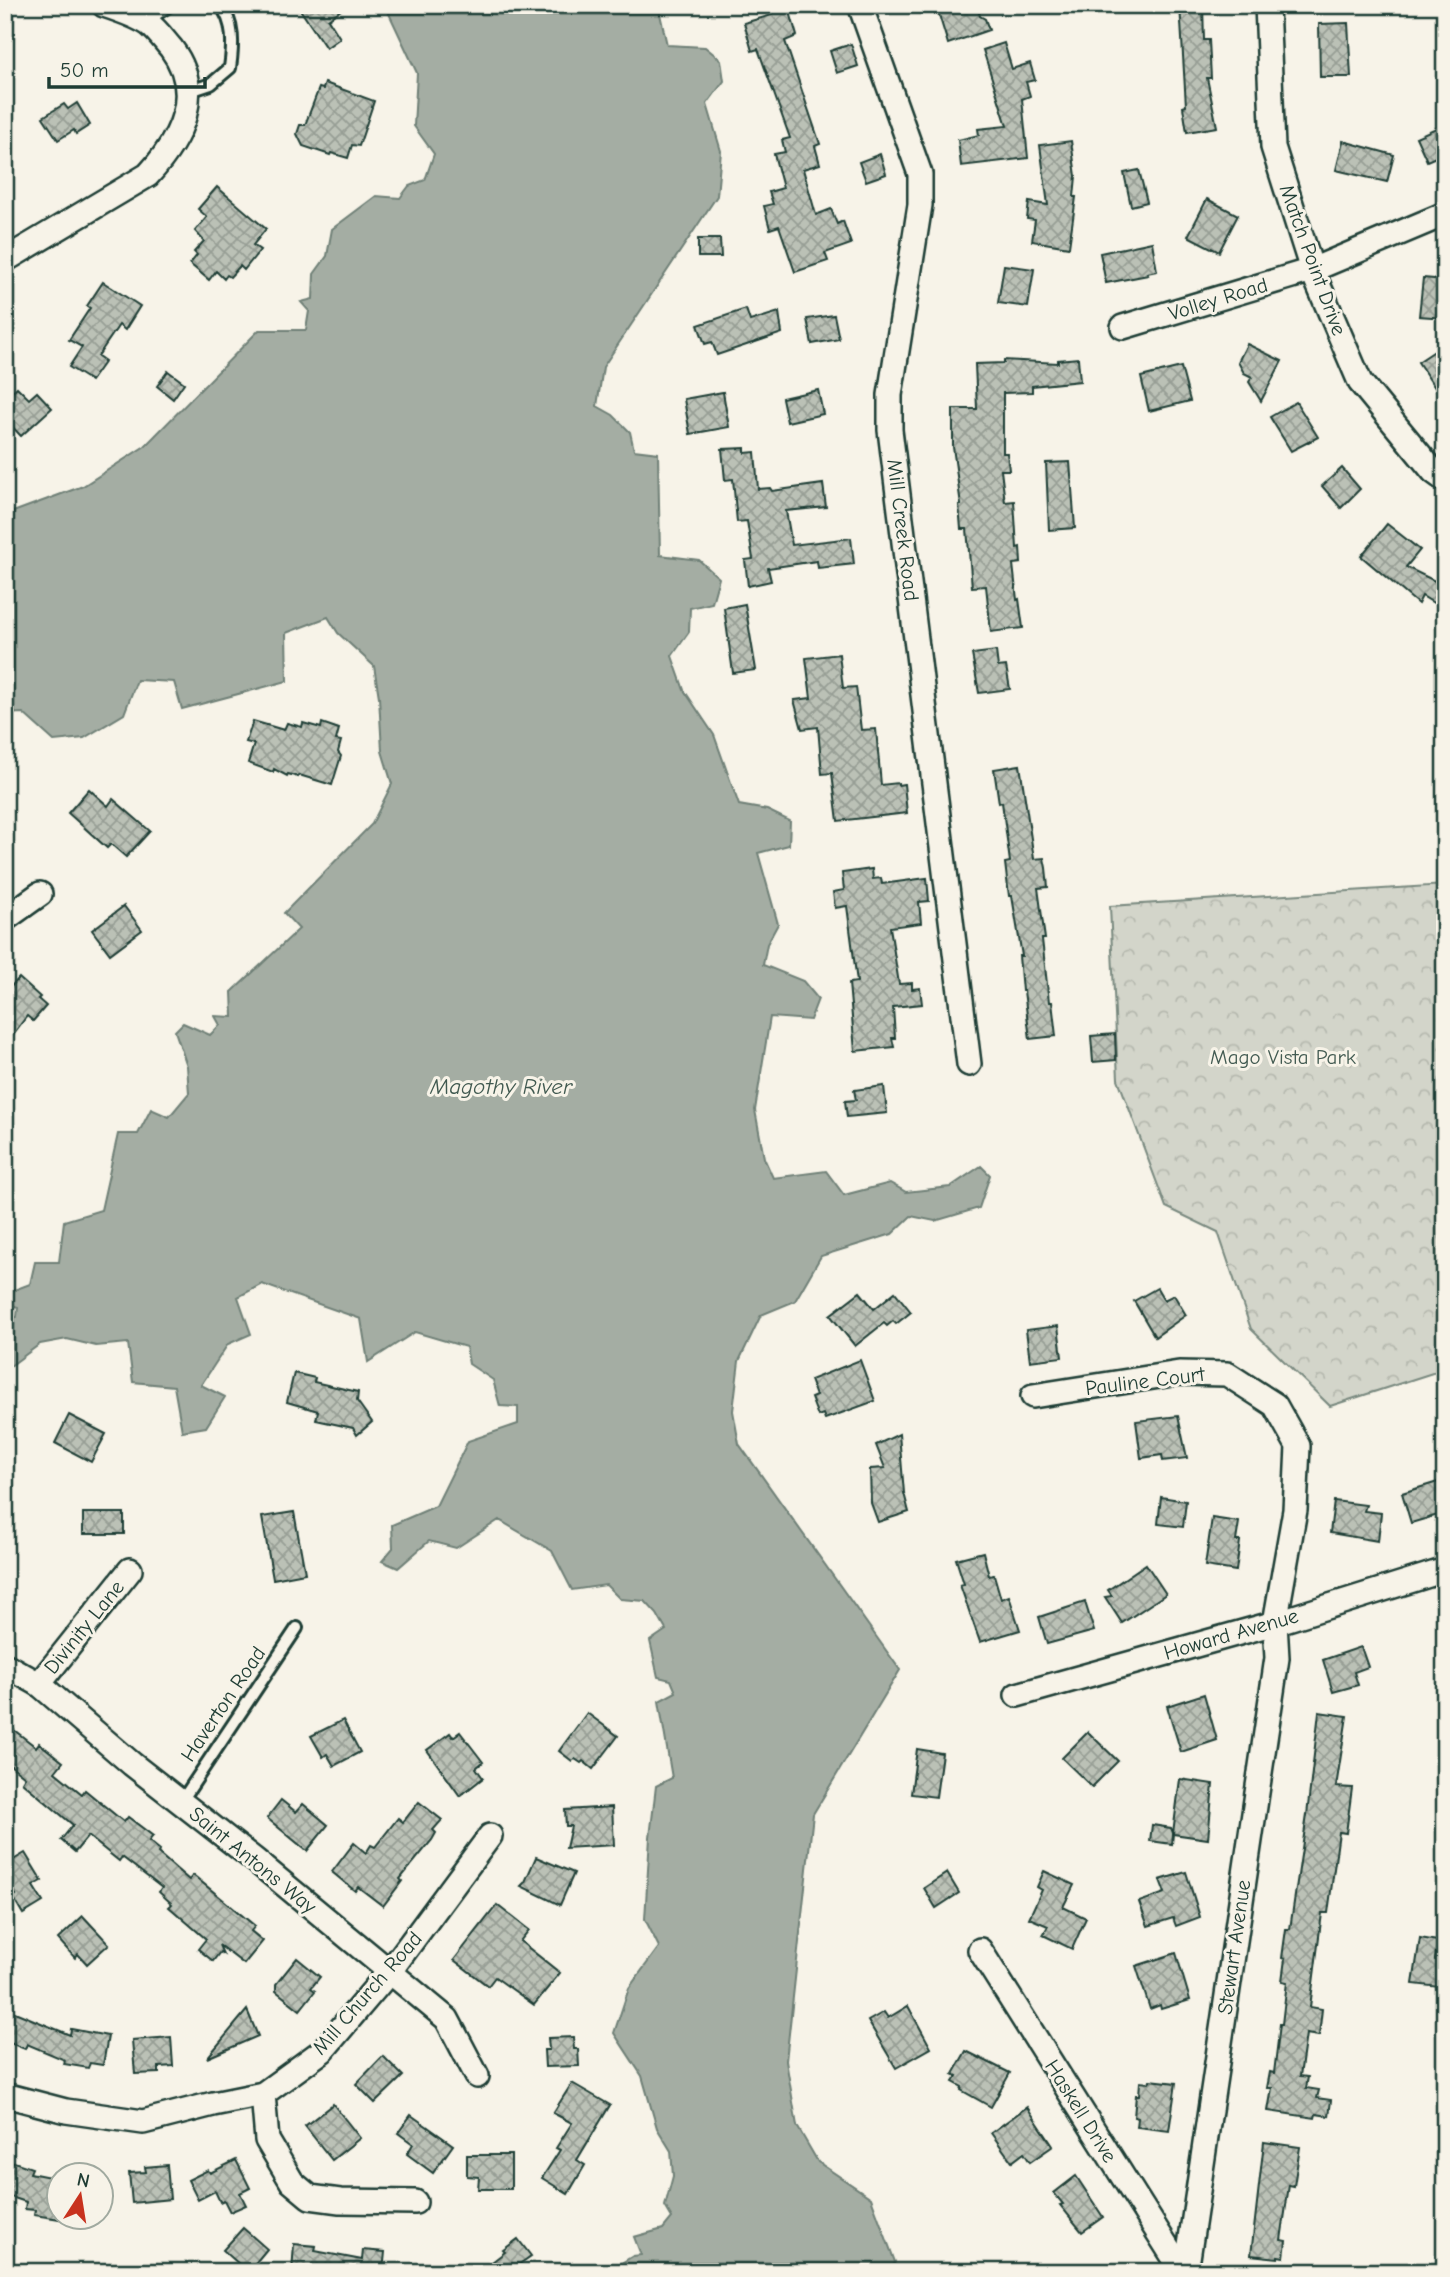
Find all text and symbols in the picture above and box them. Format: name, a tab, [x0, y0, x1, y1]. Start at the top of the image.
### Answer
scale bar	[49, 46, 205, 90]
text: 50 m	[60, 58, 109, 82]
street label: Match Point Drive	[1275, 181, 1351, 339]
street label: Volley Road	[1165, 273, 1271, 325]
street label: Mill Creek Road	[882, 458, 924, 602]
park label: Mago Vista Park	[1210, 1045, 1356, 1069]
water label: Magothy River	[429, 1073, 573, 1100]
street label: Pauline Court	[1084, 1362, 1207, 1400]
street label: Divinity Lane	[39, 1575, 129, 1679]
street label: Howard Avenue	[1161, 1603, 1301, 1665]
street label: Haverton Road	[176, 1642, 270, 1766]
street label: Saint Antons Way	[185, 1801, 322, 1919]
street label: Stewart Avenue	[1213, 1878, 1255, 2016]
street label: Mill Church Road	[307, 1927, 427, 2059]
street label: Haskell Drive	[1040, 2055, 1122, 2167]
north arrow	[46, 2162, 116, 2232]
text: N	[75, 2168, 92, 2192]

